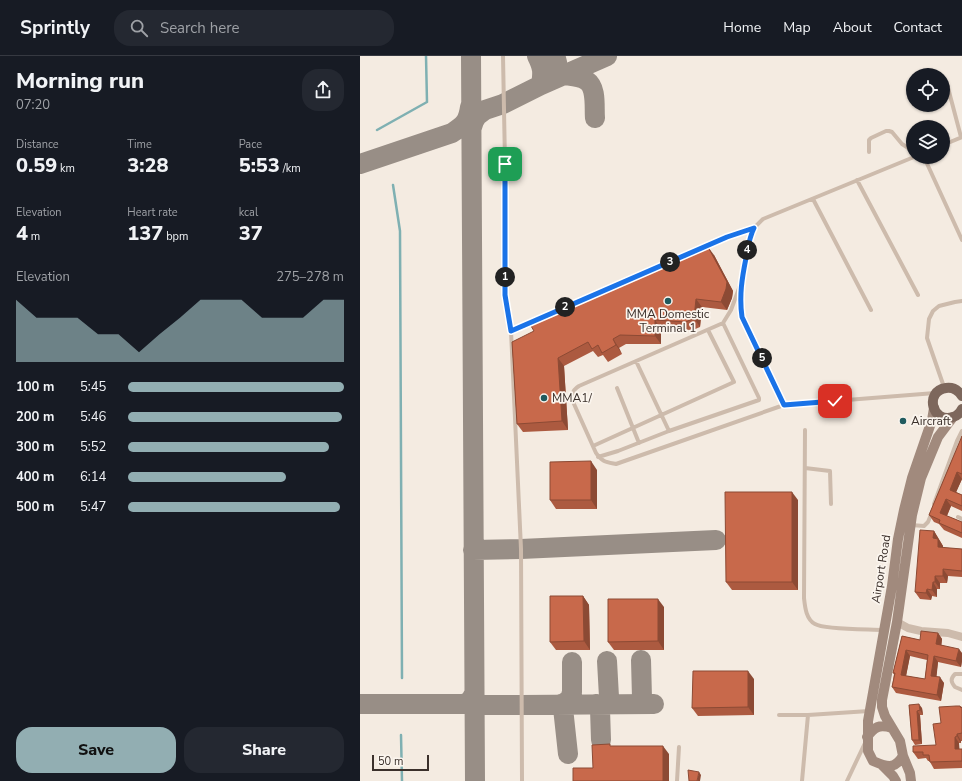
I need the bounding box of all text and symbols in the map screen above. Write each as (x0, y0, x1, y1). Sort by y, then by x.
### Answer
search box (114, 10, 394, 46)
text: Sprintly (20, 15, 90, 41)
icon: search (128, 17, 150, 39)
text: Search here (160, 18, 239, 38)
text: Home (723, 18, 761, 37)
text: Map (783, 18, 811, 37)
text: About (833, 18, 872, 37)
text: Contact (894, 18, 942, 37)
text: Morning run (16, 66, 144, 96)
map controls (906, 68, 950, 164)
button: locate (906, 68, 950, 112)
button: share (302, 69, 344, 111)
text: 07:20 (16, 96, 50, 114)
button: layers (906, 120, 950, 164)
text: Distance (16, 137, 59, 152)
text: Time (127, 137, 152, 152)
text: Pace (239, 137, 262, 152)
pin (488, 147, 522, 181)
text: 0.59 (16, 152, 57, 179)
text: 3:28 (127, 152, 169, 179)
text: 5:53 (239, 152, 280, 179)
icon: arrive (494, 153, 516, 175)
text: km (57, 161, 75, 176)
text: /km (280, 161, 301, 176)
text: Elevation (16, 205, 62, 220)
text: Heart rate (127, 205, 178, 220)
text: kcal (239, 205, 258, 220)
text: 4 (16, 220, 28, 247)
text: 137 (127, 220, 163, 247)
text: 37 (239, 220, 263, 247)
text: m (28, 229, 40, 244)
text: bpm (163, 229, 188, 244)
pin: 4 (737, 240, 757, 260)
text: 4 (744, 242, 750, 257)
pin: 3 (660, 252, 680, 272)
text: 3 (667, 254, 673, 269)
pin: 1 (495, 267, 515, 287)
text: Elevation (16, 268, 70, 286)
text: 275–278 m (276, 268, 344, 286)
text: 1 (502, 269, 508, 284)
marker: MMA Domestic Terminal 1 (663, 296, 673, 306)
pin: 2 (555, 297, 575, 317)
text: 2 (562, 299, 568, 314)
place label: MMA Domestic Terminal 1 (627, 306, 710, 336)
pin: 5 (752, 348, 772, 368)
text: 5 (759, 350, 765, 365)
text: 100 m (16, 378, 54, 396)
text: 5:45 (80, 378, 106, 396)
pin (818, 384, 852, 418)
place label: MMA1/ (552, 390, 592, 406)
icon: check (824, 390, 846, 412)
marker: MMA1/ (539, 393, 549, 403)
text: 200 m (16, 408, 54, 426)
text: 5:46 (80, 408, 106, 426)
place label: Aircraft (911, 413, 952, 429)
marker: Aircraft (898, 416, 908, 426)
text: 300 m (16, 438, 54, 456)
text: 5:52 (80, 438, 106, 456)
text: 400 m (16, 468, 54, 486)
text: 6:14 (80, 468, 106, 486)
text: 500 m (16, 498, 54, 516)
text: 5:47 (80, 498, 106, 516)
street label: Airport Road (868, 534, 894, 604)
button: Save (16, 727, 176, 773)
button: Share (184, 727, 344, 773)
scale bar (372, 753, 429, 772)
text: 50 m (378, 754, 403, 769)

